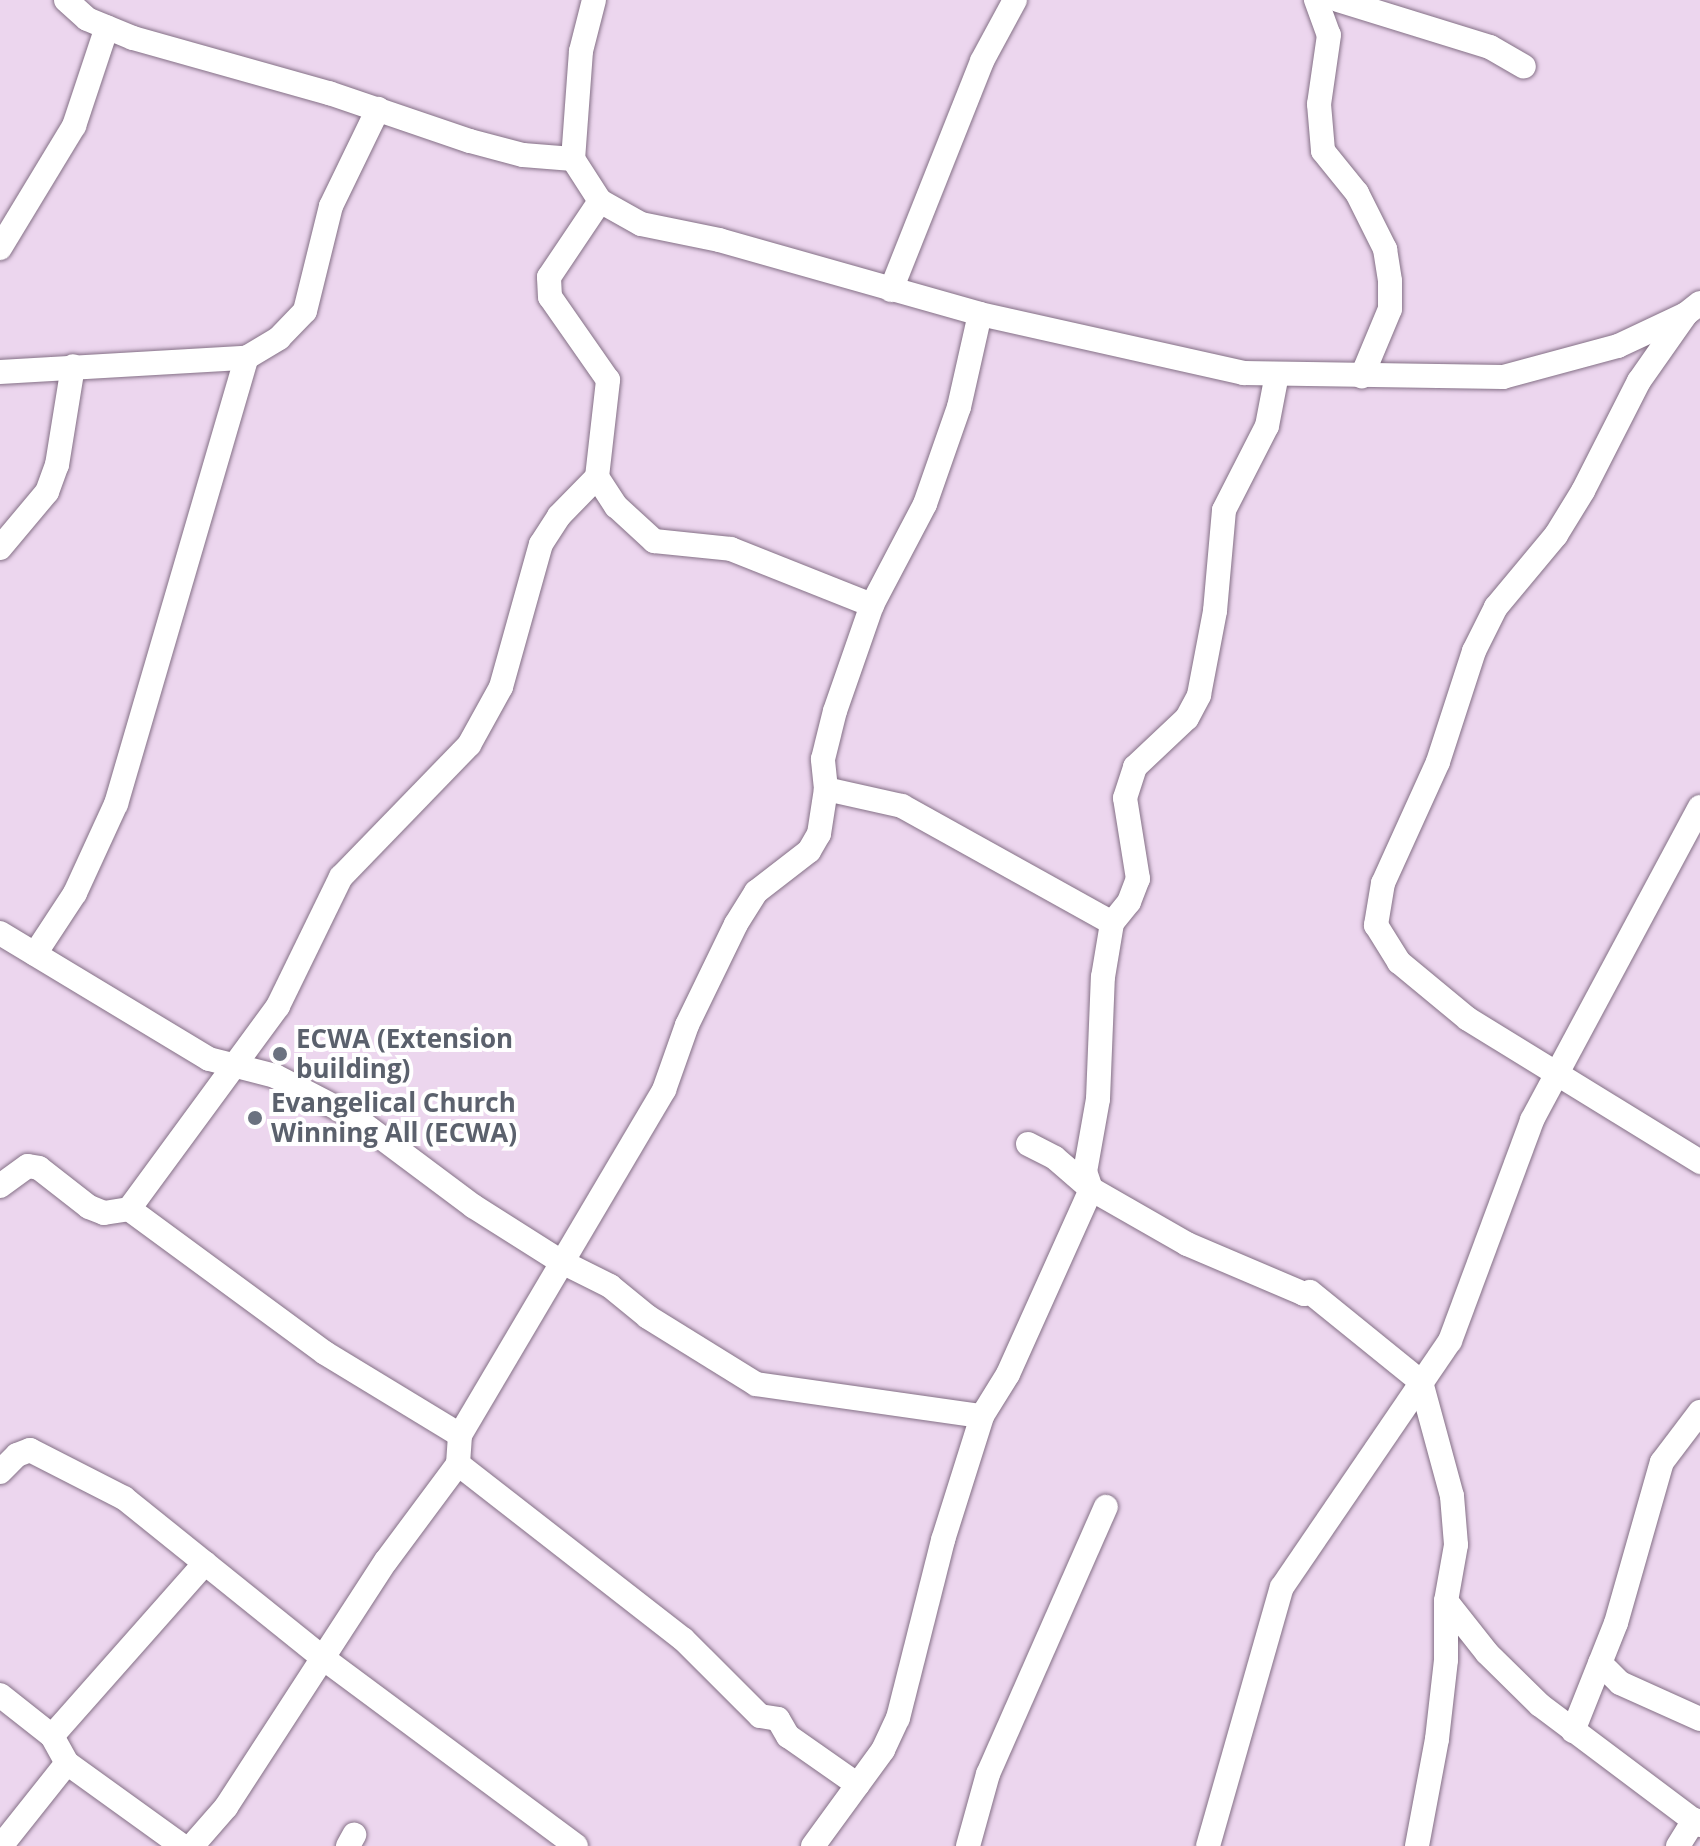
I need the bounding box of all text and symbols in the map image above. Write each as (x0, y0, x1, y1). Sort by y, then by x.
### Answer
place label: ECWA (Extension building) (296, 1023, 513, 1084)
marker: ECWA (Extension building) (271, 1045, 289, 1063)
place label: Evangelical Church Winning All (ECWA) (271, 1087, 517, 1148)
marker: Evangelical Church Winning All (ECWA) (246, 1109, 264, 1127)

